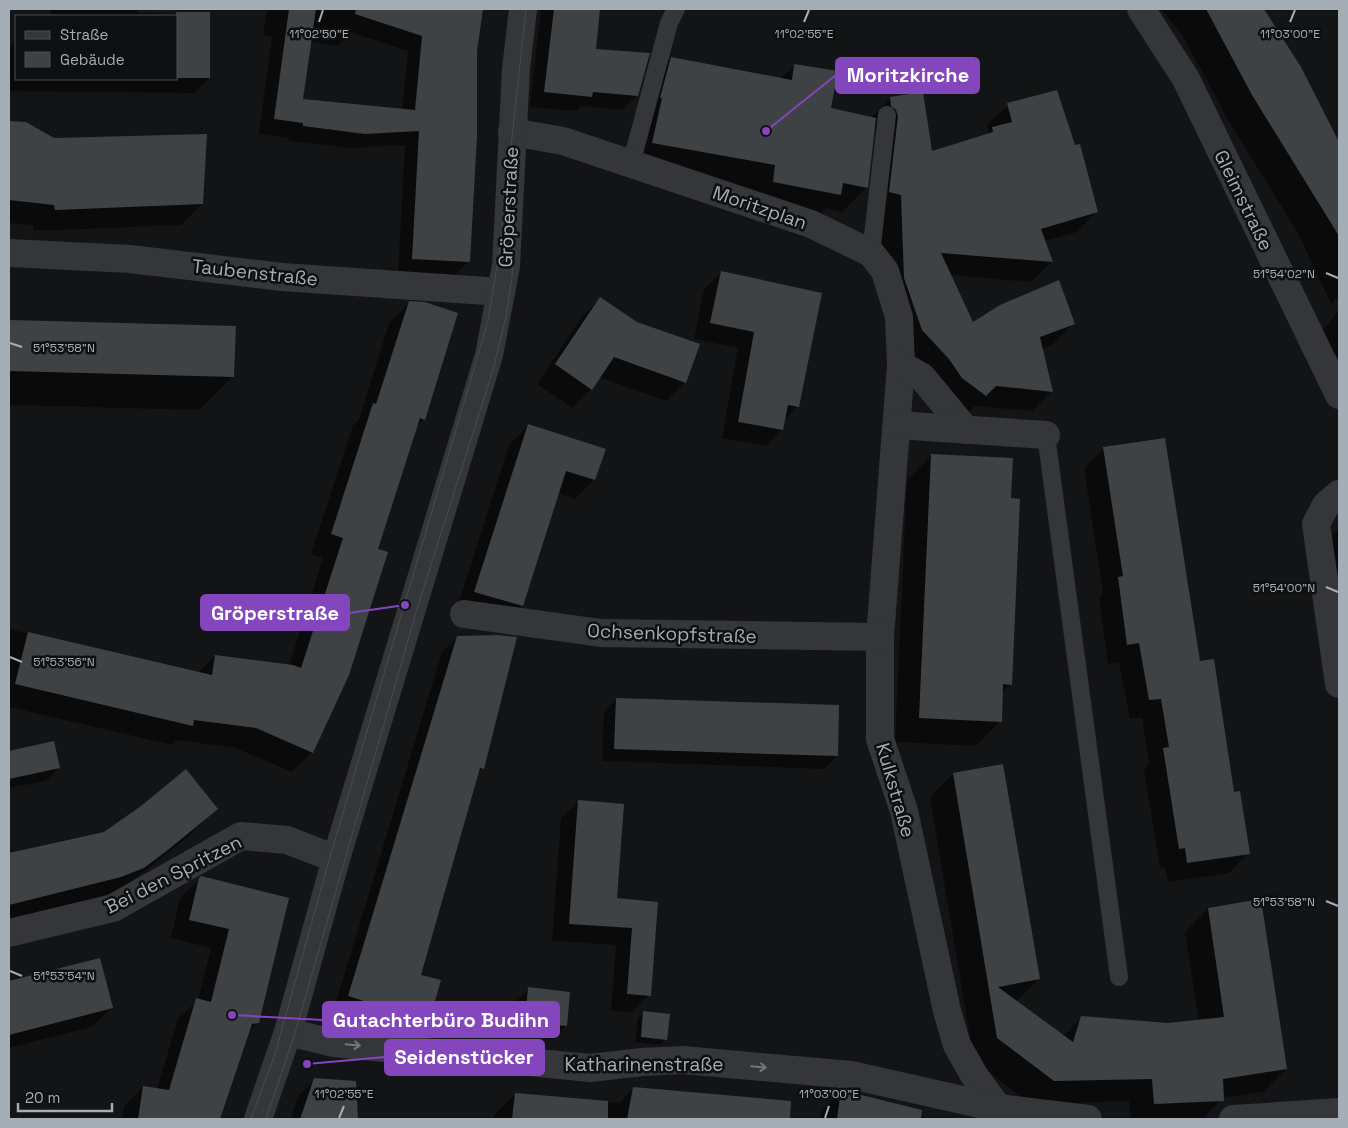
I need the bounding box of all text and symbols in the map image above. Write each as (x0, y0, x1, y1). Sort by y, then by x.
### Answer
legend (15, 15, 178, 80)
text: Straße (60, 25, 109, 44)
text: 11°02'50"E (289, 26, 349, 42)
text: 11°02'55"E (775, 26, 834, 42)
text: 11°03'00"E (1260, 26, 1320, 42)
text: Gebäude (60, 50, 125, 69)
callout: Moritzkirche (836, 58, 979, 93)
text: Moritzkirche (847, 62, 969, 88)
street label: Gröperstraße (493, 146, 524, 268)
street label: Gleimstraße (1208, 146, 1279, 255)
street label: Moritzplan (709, 180, 810, 235)
street label: Taubenstraße (191, 253, 319, 292)
text: 51°54'02"N (1253, 266, 1315, 282)
text: 51°53'58"N (33, 340, 95, 356)
text: 51°54'00"N (1253, 580, 1315, 596)
callout: Gröperstraße (201, 595, 349, 630)
text: Gröperstraße (211, 600, 339, 626)
street label: Ochsenkopfstraße (587, 618, 757, 649)
text: 51°53'56"N (33, 654, 95, 670)
street label: Kulkstraße (870, 740, 921, 840)
street label: Bei den Spritzen (101, 829, 246, 920)
text: 51°53'58"N (1253, 894, 1315, 910)
text: 51°53'54"N (33, 968, 95, 984)
callout: Gutachterbüro Budihn (323, 1002, 559, 1037)
text: Gutachterbüro Budihn (333, 1007, 549, 1033)
one-way arrow (345, 1040, 361, 1049)
callout: Seidenstücker (385, 1040, 544, 1075)
text: Seidenstücker (394, 1044, 534, 1070)
street label: Katharinenstraße (564, 1052, 724, 1077)
one-way arrow (750, 1062, 766, 1072)
scale bar (18, 1080, 111, 1112)
text: 11°02'55"E (315, 1086, 374, 1102)
text: 11°03'00"E (799, 1086, 859, 1102)
text: 20 m (25, 1088, 60, 1107)

